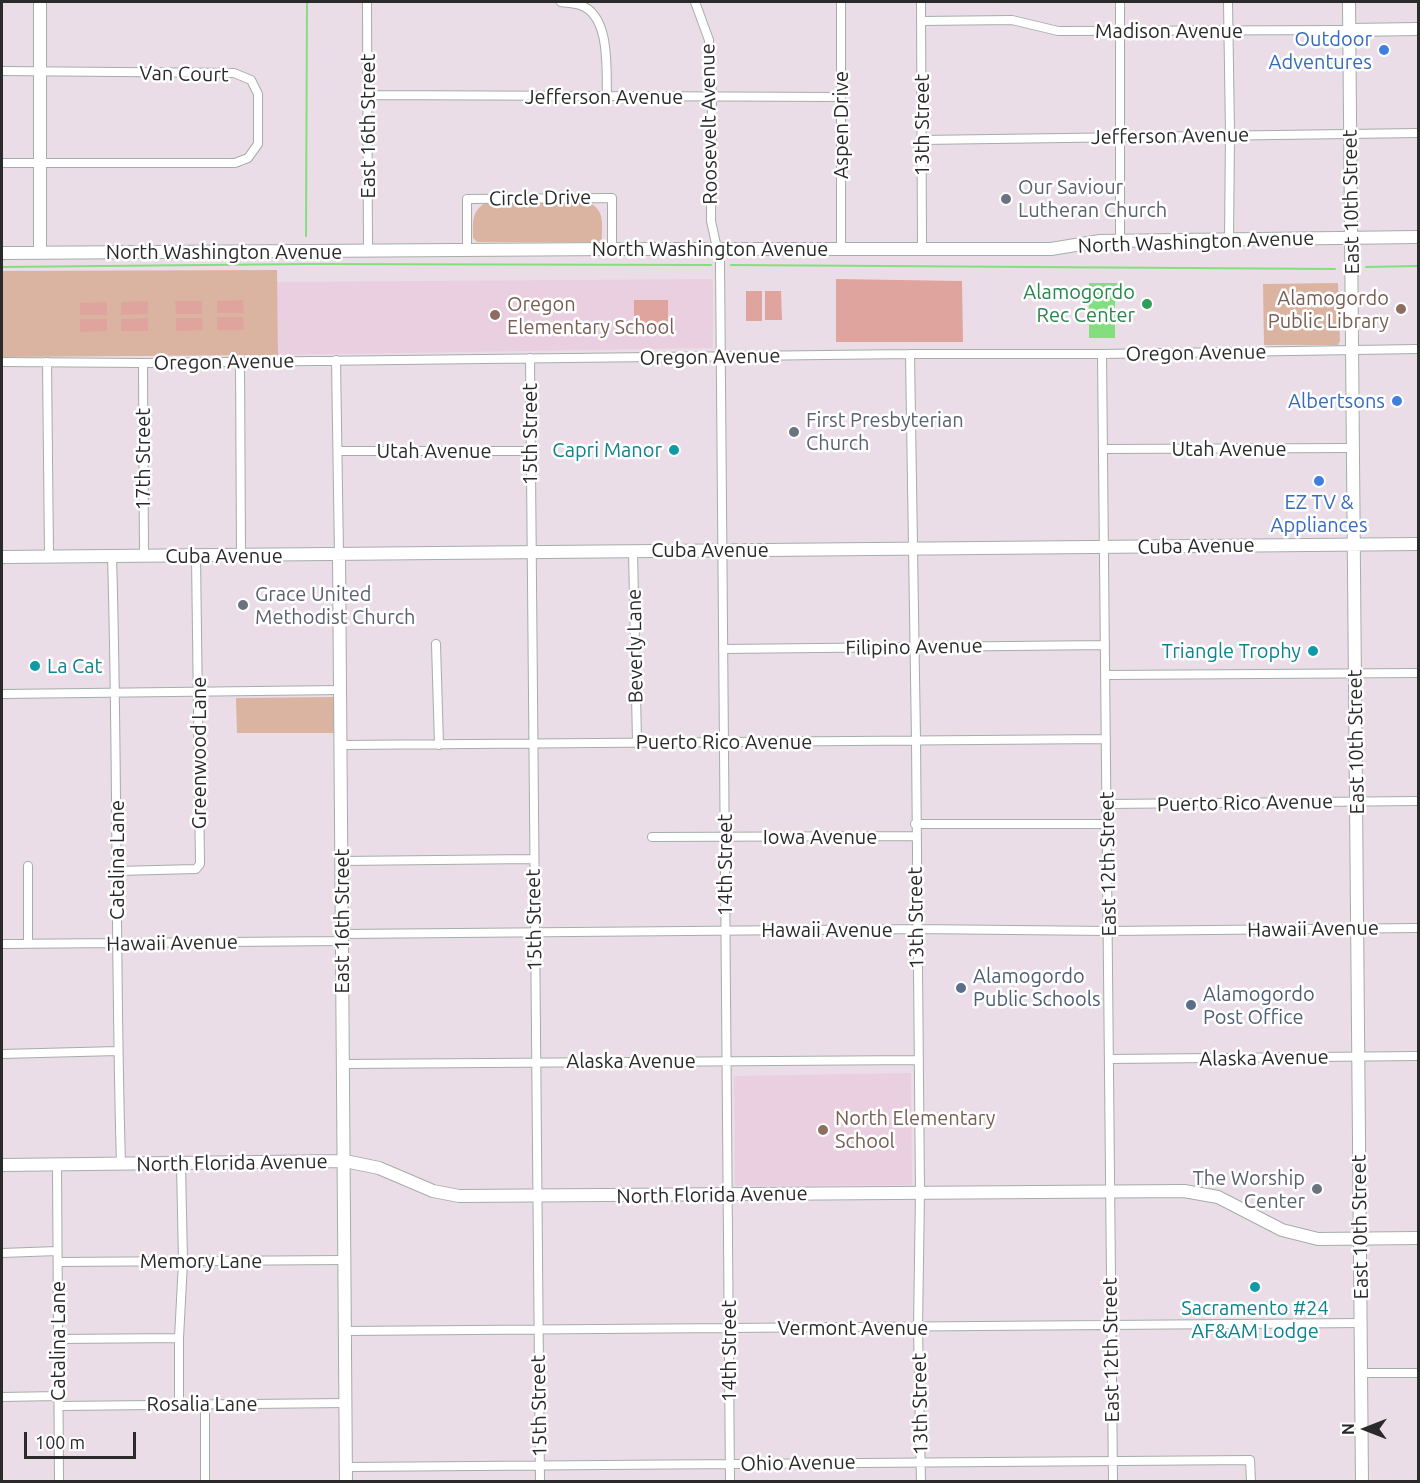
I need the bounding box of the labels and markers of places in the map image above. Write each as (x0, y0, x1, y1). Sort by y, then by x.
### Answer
place label: Outdoor Adventures (1269, 27, 1372, 74)
marker: Outdoor Adventures (1377, 43, 1391, 57)
place label: Our Saviour Lutheran Church (1018, 175, 1167, 222)
marker: Our Saviour Lutheran Church (999, 192, 1013, 206)
place label: Alamogordo Rec Center (1023, 280, 1135, 327)
place label: Alamogordo Public Library (1268, 286, 1389, 333)
place label: Oregon Elementary School (507, 292, 674, 339)
marker: Alamogordo Rec Center (1140, 297, 1154, 311)
marker: Alamogordo Public Library (1394, 302, 1408, 316)
marker: Oregon Elementary School (488, 308, 502, 322)
place label: Albertsons (1288, 389, 1385, 413)
marker: Albertsons (1390, 394, 1404, 408)
place label: First Presbyterian Church (806, 408, 964, 455)
marker: First Presbyterian Church (787, 425, 801, 439)
place label: Capri Manor (552, 438, 662, 462)
marker: Capri Manor (667, 443, 681, 457)
marker: EZ TV & Appliances (1312, 474, 1326, 488)
place label: EZ TV & Appliances (1270, 490, 1368, 537)
place label: Grace United Methodist Church (255, 582, 415, 629)
marker: Grace United Methodist Church (236, 598, 250, 612)
place label: Triangle Trophy (1162, 639, 1301, 663)
marker: Triangle Trophy (1306, 644, 1320, 658)
place label: La Cat (47, 654, 102, 678)
marker: La Cat (28, 659, 42, 673)
place label: Alamogordo Public Schools (973, 964, 1101, 1011)
marker: Alamogordo Public Schools (954, 981, 968, 995)
place label: Alamogordo Post Office (1203, 982, 1315, 1029)
marker: Alamogordo Post Office (1184, 998, 1198, 1012)
place label: North Elementary School (835, 1106, 995, 1153)
marker: North Elementary School (816, 1123, 830, 1137)
place label: The Worship Center (1193, 1166, 1305, 1213)
marker: The Worship Center (1310, 1182, 1324, 1196)
marker: Sacramento #24 AF&AM Lodge (1248, 1280, 1262, 1294)
place label: Sacramento #24 AF&AM Lodge (1181, 1296, 1329, 1343)

